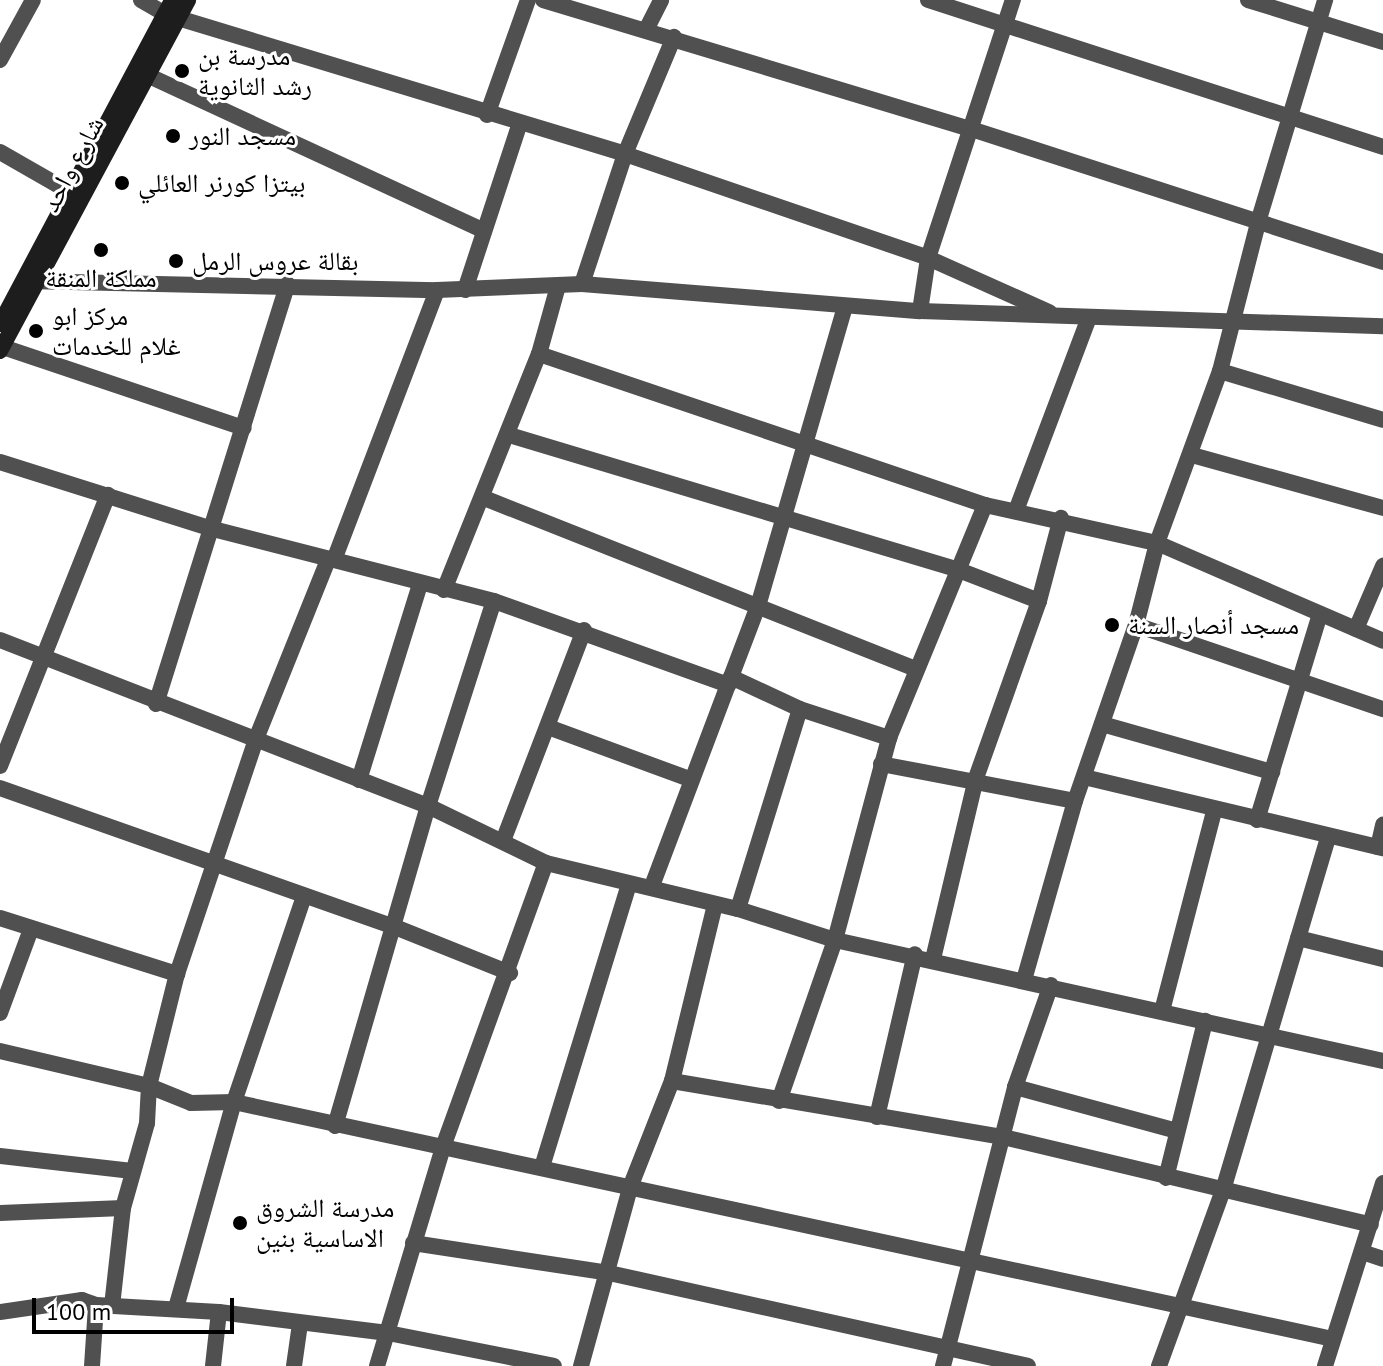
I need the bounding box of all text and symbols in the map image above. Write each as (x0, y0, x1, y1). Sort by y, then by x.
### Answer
place label: مدرسة بن رشد الثانوية (198, 40, 312, 102)
marker: مدرسة بن رشد الثانوية (173, 62, 191, 80)
street label: شارع واحد (34, 111, 110, 217)
place label: مسجد النور (189, 120, 296, 152)
marker: مسجد النور (164, 127, 182, 145)
place label: بيتزا كورنر العائلي (138, 167, 306, 199)
marker: بيتزا كورنر العائلي (113, 174, 131, 192)
marker: مملكة المنقة (92, 241, 110, 259)
place label: بقالة عروس الرمل (192, 245, 359, 277)
marker: بقالة عروس الرمل (167, 252, 185, 270)
place label: مملكة المنقة (45, 262, 157, 294)
place label: مركز ابو غلام للخدمات (52, 300, 181, 362)
marker: مركز ابو غلام للخدمات (27, 322, 45, 340)
place label: مسجد أنصار السنة (1128, 609, 1299, 641)
marker: مسجد أنصار السنة (1103, 616, 1121, 634)
place label: مدرسة الشروق الاساسية بنين (256, 1192, 394, 1254)
marker: مدرسة الشروق الاساسية بنين (231, 1214, 249, 1232)
scale bar (36, 1282, 238, 1332)
text: 100 m (46, 1296, 111, 1327)

